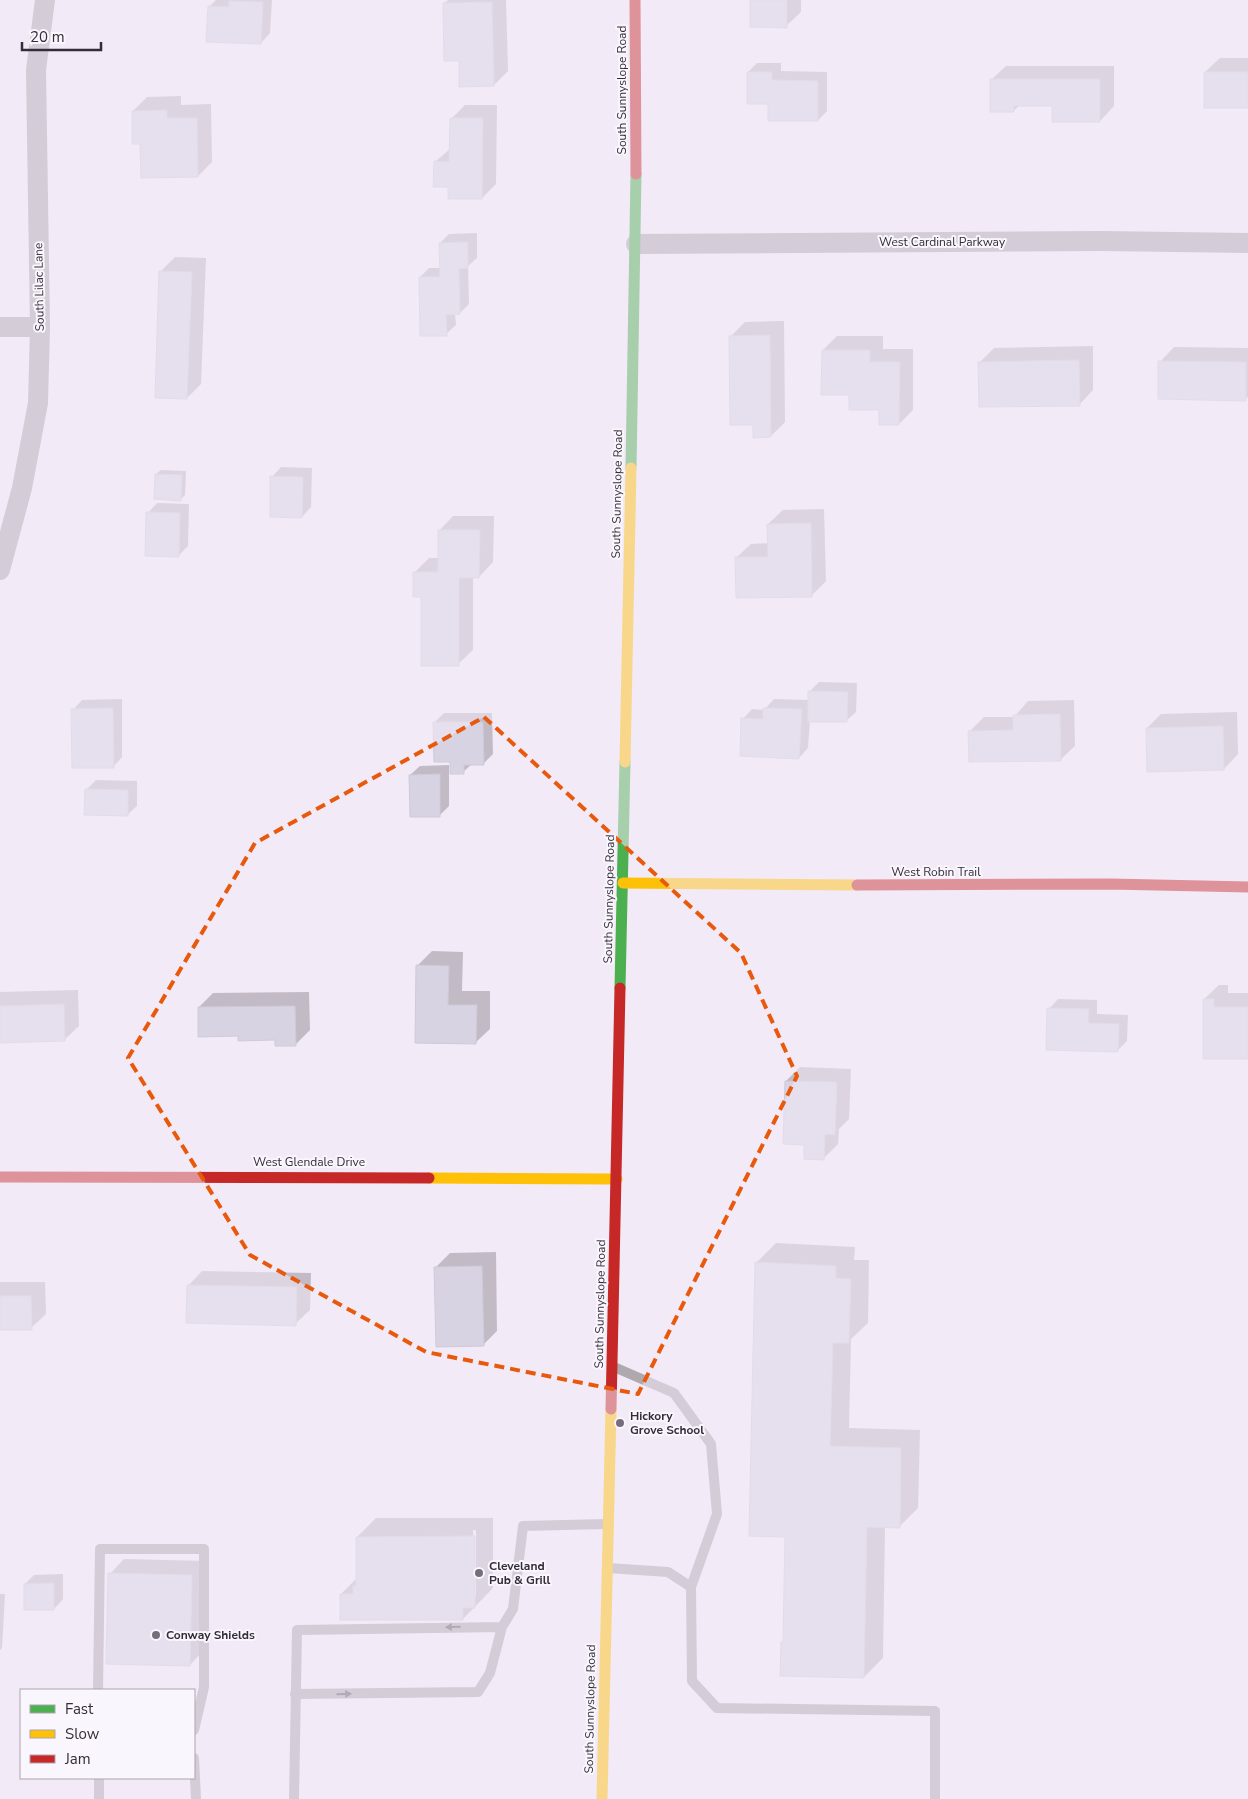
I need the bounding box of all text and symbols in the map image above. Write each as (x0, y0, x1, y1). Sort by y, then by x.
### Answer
scale bar (22, 20, 101, 52)
street label: South Sunnyslope Road (614, 26, 630, 154)
text: 20 m (30, 27, 65, 47)
street label: West Cardinal Parkway (879, 234, 1006, 250)
street label: South Lilac Lane (30, 242, 48, 332)
street label: South Sunnyslope Road (608, 429, 626, 559)
street label: South Sunnyslope Road (600, 834, 618, 964)
street label: West Robin Trail (891, 864, 981, 880)
street label: West Glendale Drive (253, 1154, 365, 1170)
street label: South Sunnyslope Road (591, 1239, 609, 1369)
place label: Hickory Grove School (630, 1408, 704, 1438)
marker: Hickory Grove School (614, 1417, 626, 1429)
place label: Cleveland Pub & Grill (489, 1558, 550, 1588)
marker: Cleveland Pub & Grill (473, 1567, 485, 1579)
one-way arrow (445, 1624, 461, 1632)
place label: Conway Shields (166, 1627, 255, 1643)
marker: Conway Shields (150, 1629, 162, 1641)
street label: South Sunnyslope Road (581, 1644, 599, 1774)
legend (20, 1689, 195, 1779)
one-way arrow (336, 1690, 352, 1698)
text: Fast (65, 1699, 94, 1719)
text: Slow (65, 1724, 100, 1744)
text: Jam (64, 1749, 91, 1769)

